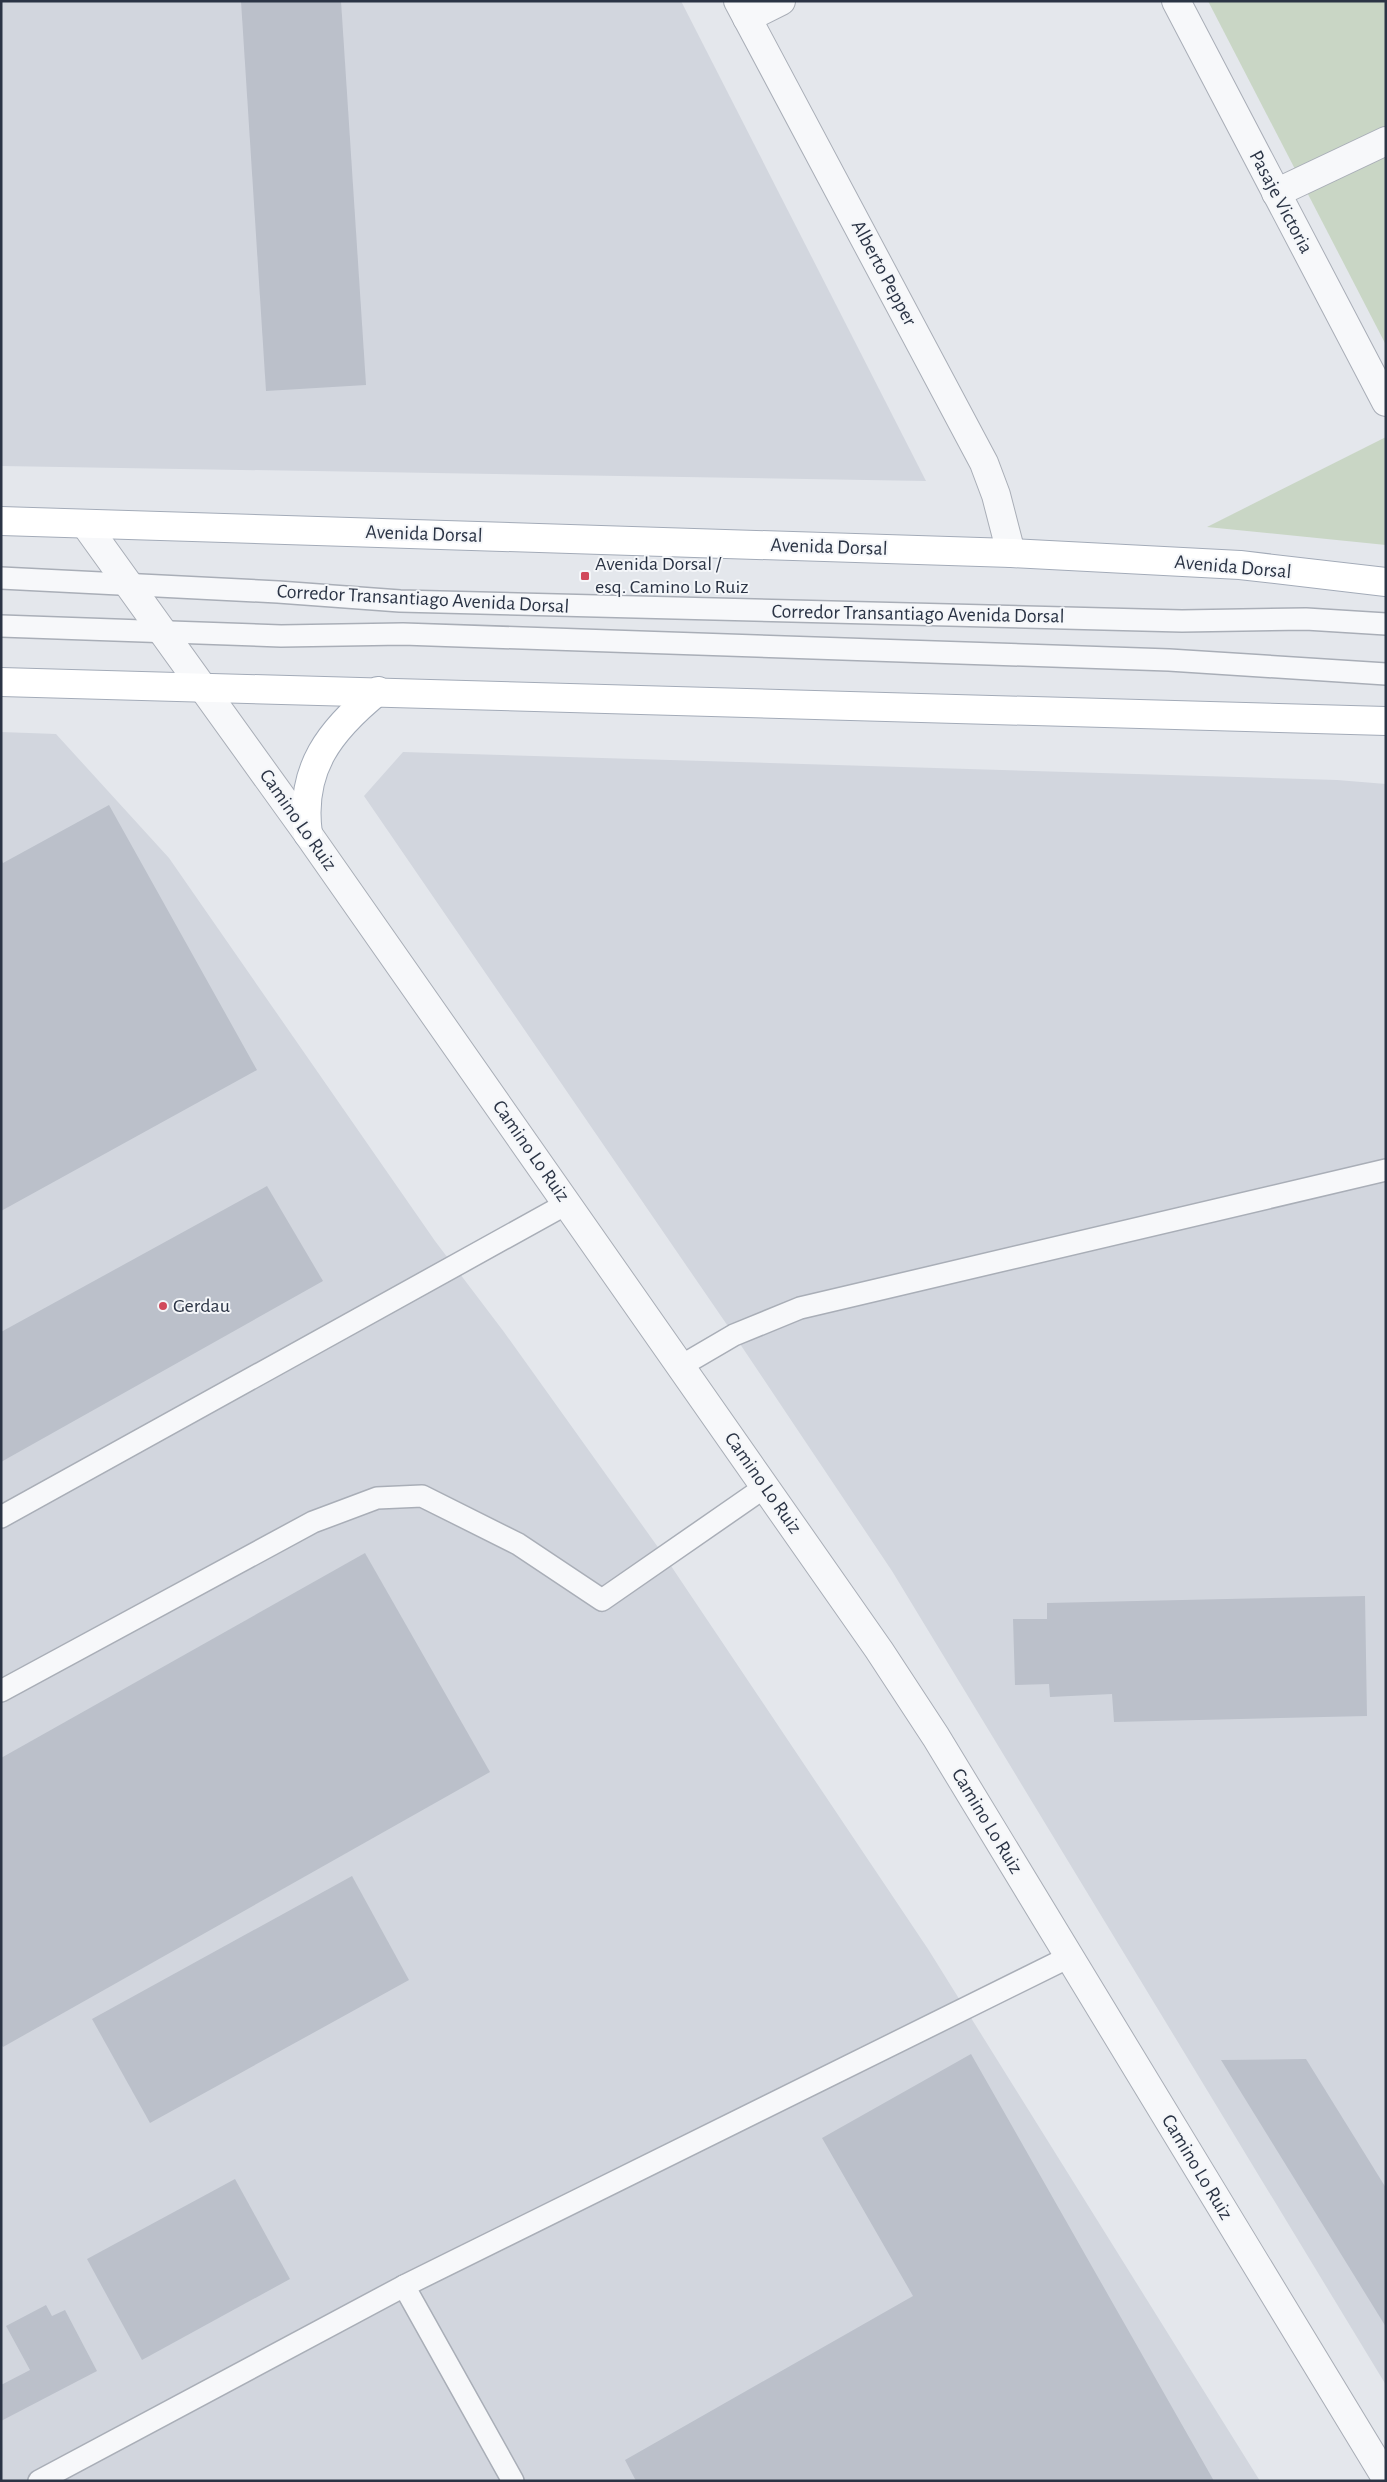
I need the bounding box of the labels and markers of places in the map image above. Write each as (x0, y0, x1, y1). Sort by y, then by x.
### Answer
place label: Avenida Dorsal / esq. Camino Lo Ruiz (595, 554, 749, 597)
marker: Avenida Dorsal / esq. Camino Lo Ruiz (579, 570, 591, 582)
place label: Gerdau (173, 1296, 230, 1316)
marker: Gerdau (157, 1300, 169, 1312)

